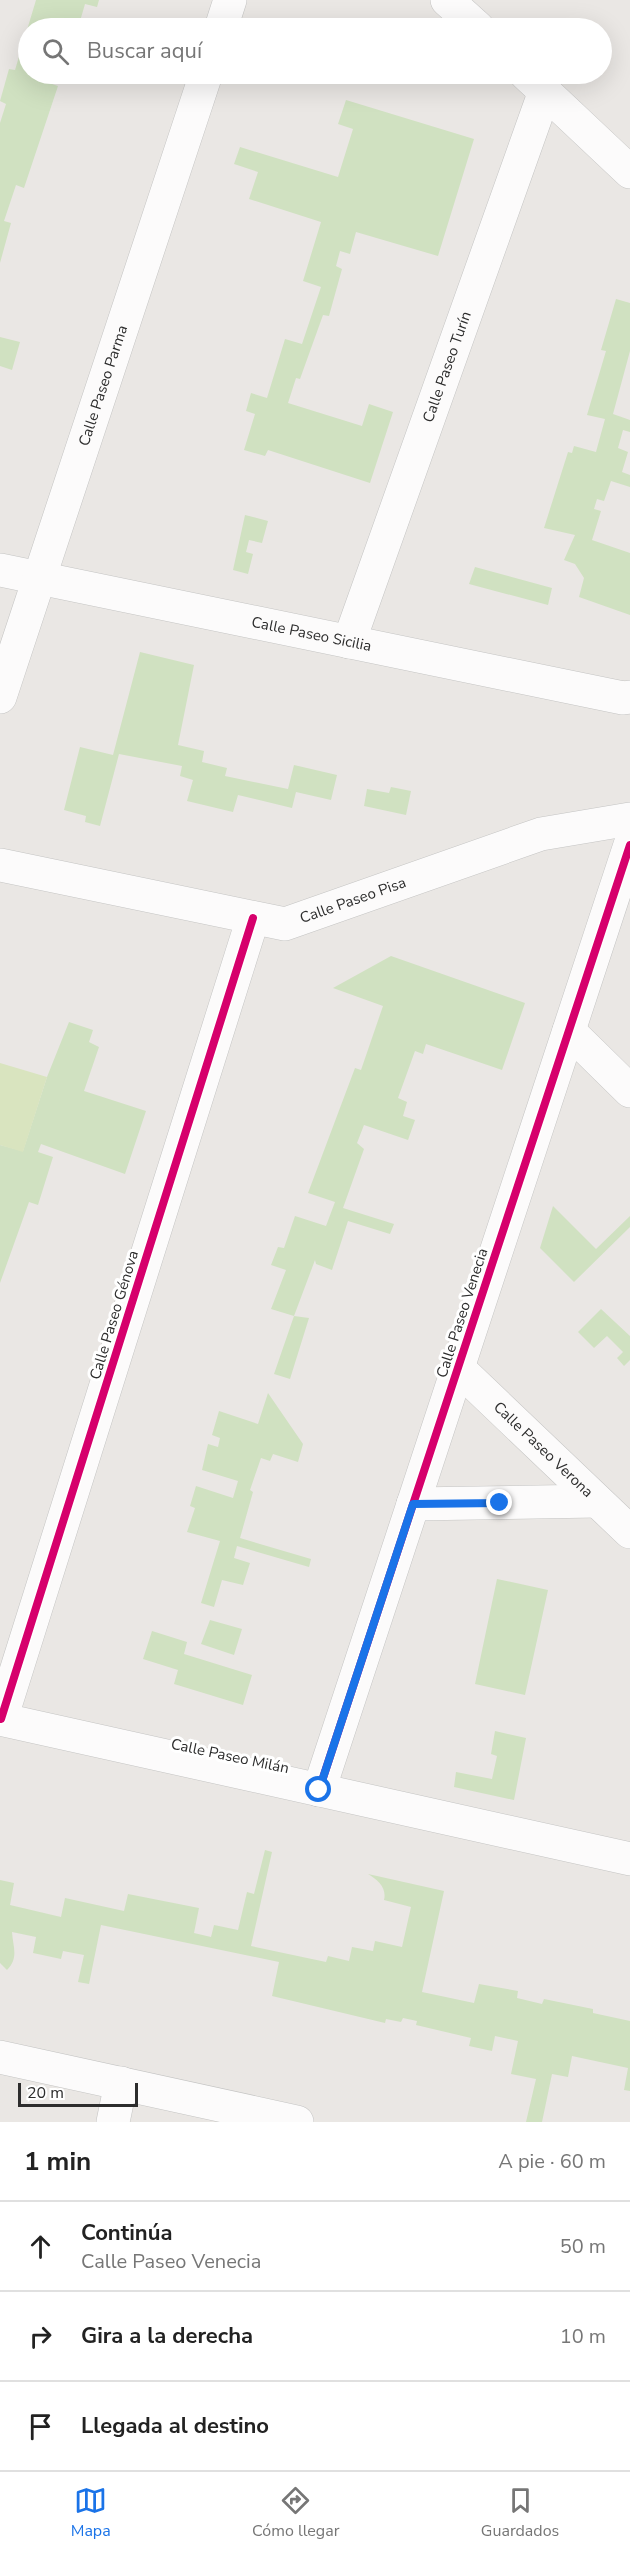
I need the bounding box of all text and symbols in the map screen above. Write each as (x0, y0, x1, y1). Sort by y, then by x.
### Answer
search box (18, 18, 612, 84)
icon: search (39, 35, 72, 68)
text: Buscar aquí (87, 36, 202, 66)
street label: Calle Paseo Turín (418, 309, 476, 425)
street label: Calle Paseo Parma (74, 323, 132, 449)
street label: Calle Paseo Sicilia (250, 612, 373, 656)
street label: Calle Paseo Pisa (297, 872, 409, 928)
street label: Calle Paseo Venecia (432, 1246, 492, 1380)
street label: Calle Paseo Génova (85, 1248, 143, 1382)
street label: Calle Paseo Verona (489, 1397, 598, 1502)
route end (486, 1489, 512, 1515)
street label: Calle Paseo Milán (169, 1734, 291, 1778)
route start (305, 1776, 331, 1802)
scale bar (18, 2080, 138, 2108)
text: 20 m (27, 2082, 64, 2104)
text: 1 min (24, 2144, 91, 2179)
text: A pie · 60 m (498, 2148, 606, 2175)
text: Continúa (81, 2218, 172, 2248)
icon: ahead (24, 2230, 57, 2263)
text: 50 m (560, 2233, 606, 2260)
text: Calle Paseo Venecia (81, 2248, 261, 2275)
icon: right (24, 2320, 57, 2353)
text: Gira a la derecha (81, 2321, 253, 2351)
text: 10 m (560, 2323, 606, 2350)
icon: arrive (24, 2410, 57, 2443)
text: Llegada al destino (81, 2411, 269, 2441)
tab: Mapa (71, 2484, 111, 2542)
tab: Cómo llegar (252, 2484, 339, 2542)
tab: Guardados (481, 2484, 559, 2542)

